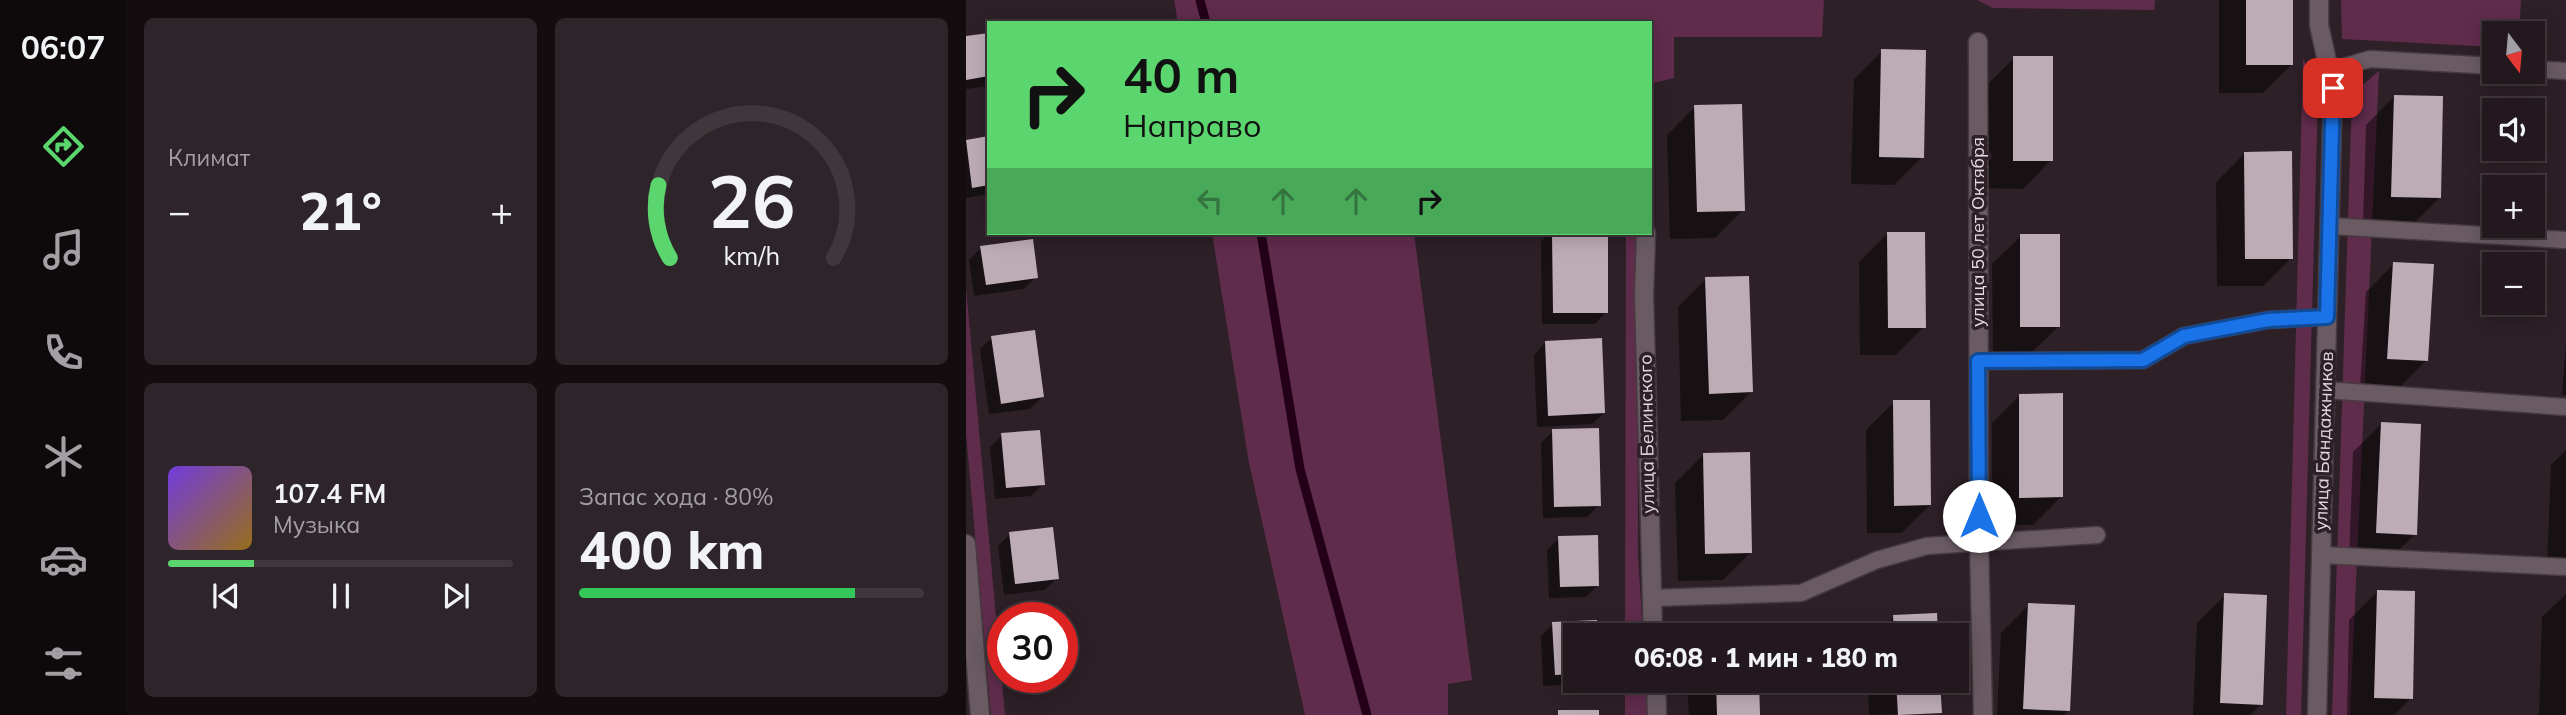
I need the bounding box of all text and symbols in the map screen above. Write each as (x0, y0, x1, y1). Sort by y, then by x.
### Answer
north arrow (2482, 21, 2544, 84)
map controls (2482, 21, 2545, 315)
text: 06:07 (21, 27, 105, 67)
text: 40 m (1123, 44, 1239, 105)
icon: right (1008, 49, 1099, 140)
pin (2303, 58, 2363, 118)
icon: arrive (2314, 69, 2352, 107)
button: sound (2482, 98, 2545, 161)
text: Направо (1123, 105, 1262, 145)
icon: directions (39, 122, 88, 171)
street label: улица 50 лет Октября (1966, 137, 1989, 327)
text: Климат (168, 143, 250, 172)
text: 26 (708, 155, 795, 246)
button: + (2482, 175, 2545, 238)
text: 21° (299, 178, 382, 243)
icon: left (1191, 182, 1229, 220)
icon: ahead (1264, 182, 1302, 220)
icon: ahead (1337, 182, 1375, 220)
icon: right (1410, 182, 1448, 220)
text: − (168, 187, 191, 235)
text: + (490, 187, 513, 235)
icon: music (39, 225, 88, 274)
text: km/h (723, 239, 780, 270)
button: − (2482, 252, 2545, 315)
icon: phone (39, 328, 88, 377)
street label: улица Бандажников (2309, 351, 2338, 531)
street label: улица Белинского (1634, 354, 1659, 514)
icon: climate (39, 432, 88, 481)
text: 107.4 FM (273, 477, 386, 510)
position arrow (1942, 479, 2016, 553)
text: Запас хода · 80% (579, 482, 774, 511)
text: Музыка (273, 510, 360, 539)
text: 400 km (579, 517, 764, 582)
icon: car (39, 535, 88, 584)
icon: previous (207, 577, 245, 615)
icon: pause (322, 577, 360, 615)
icon: next (437, 577, 475, 615)
speed limit sign: 30 (987, 602, 1078, 693)
icon: filters (39, 639, 88, 688)
text: 06:08 · 1 мин · 180 m (1634, 641, 1898, 674)

